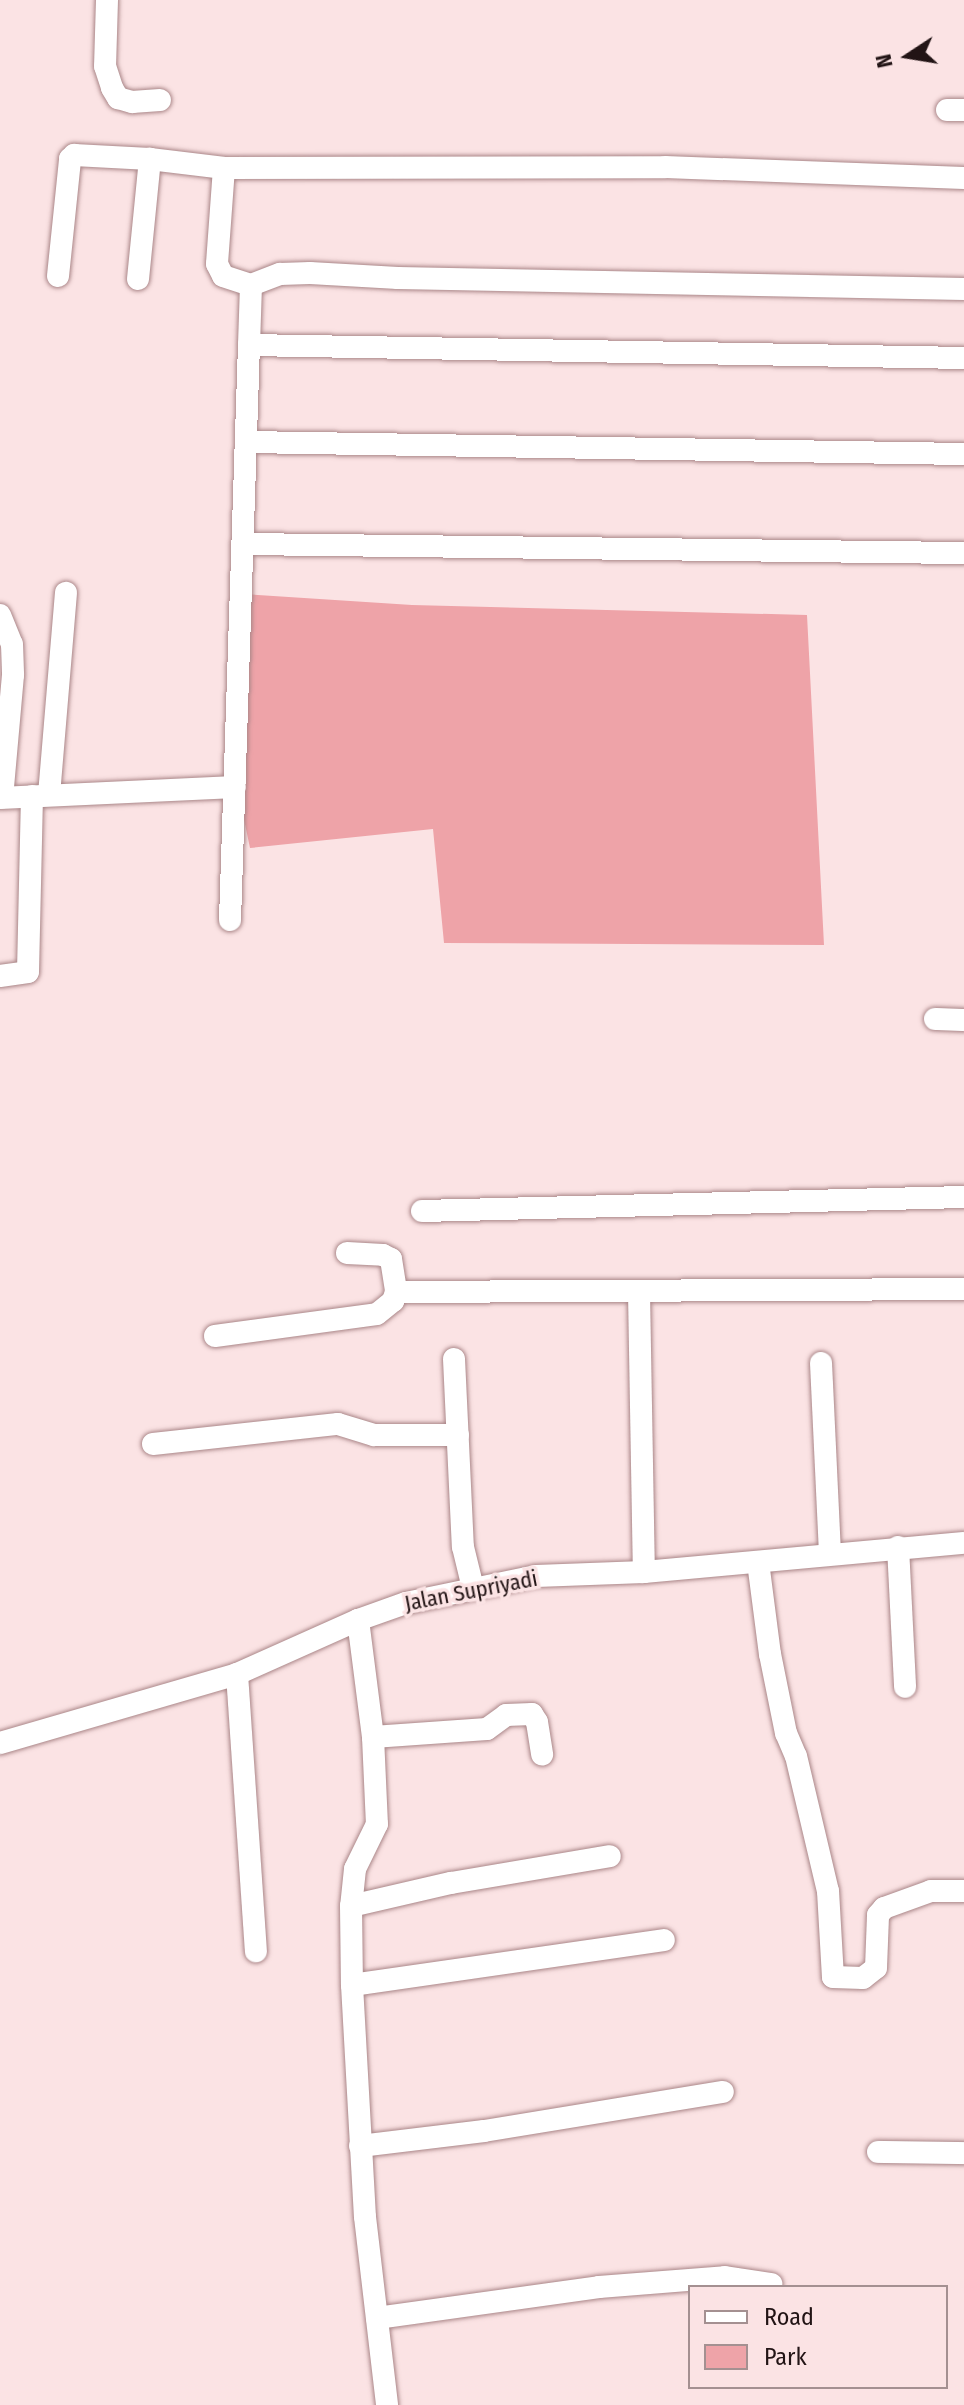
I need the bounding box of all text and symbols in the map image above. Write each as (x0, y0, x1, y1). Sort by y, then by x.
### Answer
north arrow (868, 16, 948, 96)
text: N (869, 52, 899, 70)
street label: Jalan Supriyadi (402, 1565, 540, 1617)
legend (688, 2285, 948, 2389)
text: Road (764, 2303, 814, 2331)
text: Park (764, 2343, 807, 2371)

